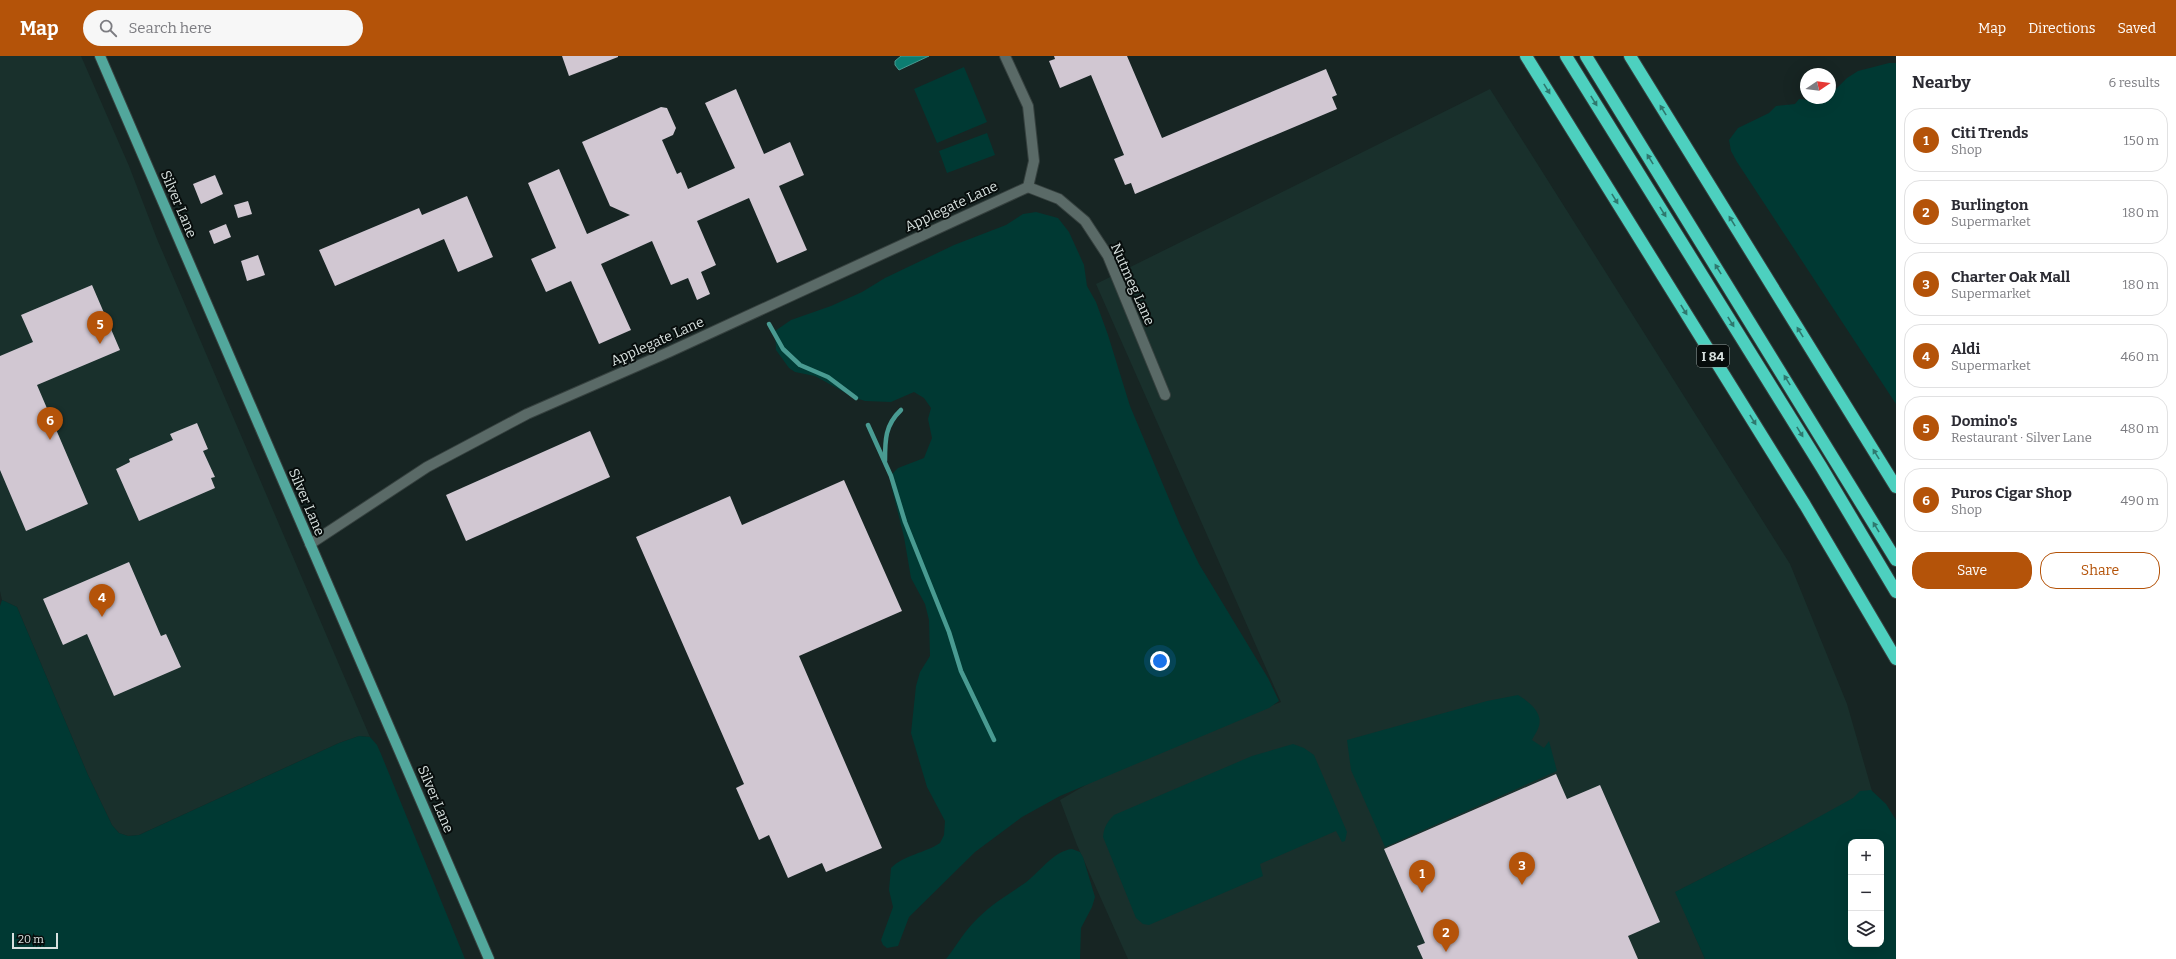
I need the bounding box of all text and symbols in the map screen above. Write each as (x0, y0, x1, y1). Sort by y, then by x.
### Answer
search box (83, 10, 363, 46)
text: Map (20, 17, 59, 40)
icon: search (97, 17, 119, 39)
text: Search here (129, 19, 212, 37)
text: Map (1978, 20, 2006, 37)
text: Directions (2028, 20, 2096, 37)
text: Saved (2118, 20, 2156, 37)
north arrow (1800, 68, 1836, 104)
text: Nearby (1912, 72, 1971, 93)
text: 6 results (2108, 75, 2160, 90)
one-way arrow (1543, 83, 1550, 95)
one-way arrow (1591, 95, 1598, 107)
one-way arrow (1660, 104, 1667, 116)
text: Citi Trends (1951, 124, 2029, 142)
text: 1 (1923, 133, 1929, 148)
text: 150 m (2123, 133, 2159, 148)
text: Shop (1951, 142, 1982, 157)
one-way arrow (1646, 153, 1653, 165)
street label: Silver Lane (157, 168, 200, 240)
street label: Applegate Lane (902, 178, 1000, 235)
one-way arrow (1612, 193, 1619, 205)
text: Burlington (1951, 196, 2029, 214)
text: 2 (1922, 205, 1930, 220)
text: 180 m (2123, 205, 2159, 220)
one-way arrow (1659, 206, 1666, 217)
text: Supermarket (1951, 214, 2031, 229)
one-way arrow (1728, 216, 1736, 226)
street label: Nutmeg Lane (1107, 240, 1158, 328)
one-way arrow (1715, 263, 1722, 275)
text: Charter Oak Mall (1951, 268, 2070, 286)
text: 3 (1922, 277, 1930, 292)
text: 180 m (2123, 277, 2159, 292)
text: Supermarket (1951, 286, 2031, 301)
one-way arrow (1680, 305, 1688, 315)
pin: 5 (87, 311, 113, 344)
street label: Applegate Lane (608, 313, 707, 370)
one-way arrow (1728, 316, 1735, 328)
one-way arrow (1796, 327, 1804, 337)
text: Aldi (1951, 340, 1980, 358)
road number: I 84 (1697, 345, 1729, 367)
text: 4 (1922, 349, 1930, 364)
text: 460 m (2120, 349, 2159, 364)
text: Supermarket (1951, 358, 2031, 373)
one-way arrow (1783, 374, 1790, 386)
pin: 6 (37, 407, 63, 440)
text: Domino's (1951, 412, 2017, 430)
one-way arrow (1749, 414, 1756, 426)
text: 5 (1922, 421, 1930, 436)
text: 480 m (2120, 421, 2159, 436)
one-way arrow (1796, 427, 1804, 437)
text: Restaurant · Silver Lane (1951, 430, 2092, 445)
one-way arrow (1872, 448, 1879, 460)
street label: Silver Lane (285, 466, 328, 538)
text: Puros Cigar Shop (1951, 484, 2072, 502)
text: 6 (1922, 493, 1930, 508)
text: 490 m (2120, 493, 2159, 508)
text: Shop (1951, 502, 1982, 517)
one-way arrow (1872, 522, 1880, 532)
button: Save (1912, 552, 2032, 589)
button: Share (2040, 552, 2160, 589)
pin: 4 (89, 584, 115, 617)
your location (1150, 651, 1170, 671)
street label: Silver Lane (414, 763, 457, 835)
map controls (1848, 839, 1884, 947)
button: + (1848, 839, 1884, 875)
pin: 3 (1509, 852, 1535, 885)
pin: 1 (1409, 860, 1435, 893)
button: − (1848, 875, 1884, 911)
button: layers (1848, 911, 1884, 947)
pin: 2 (1433, 919, 1459, 952)
scale bar (12, 931, 58, 950)
text: 20 m (18, 933, 44, 946)

